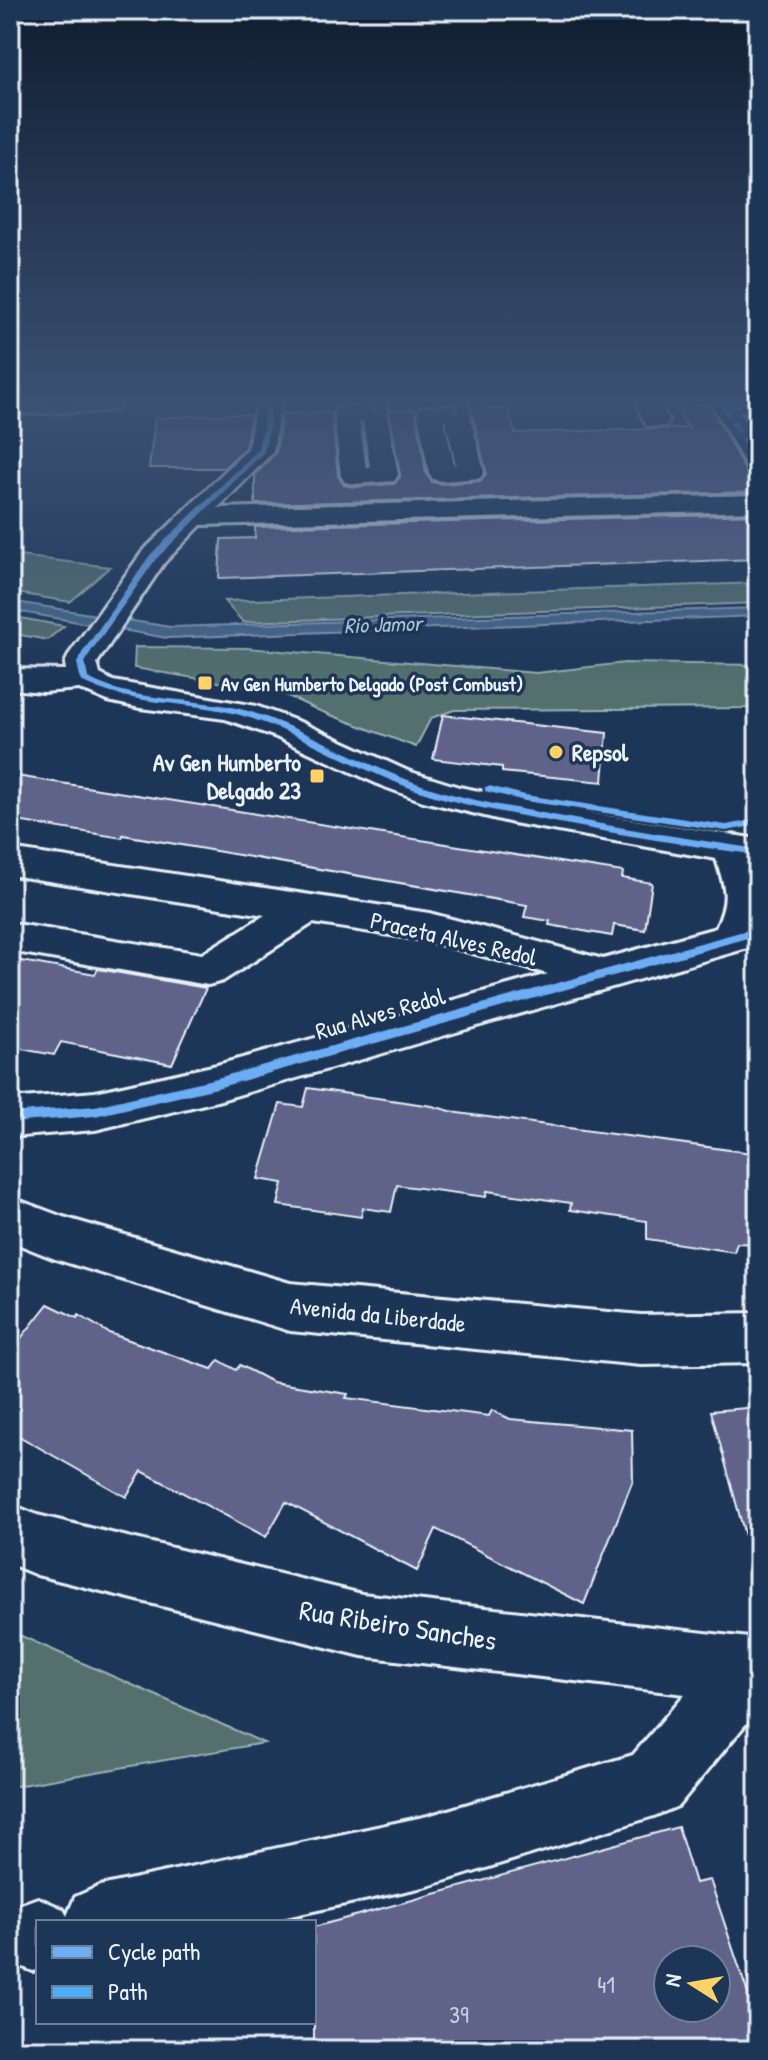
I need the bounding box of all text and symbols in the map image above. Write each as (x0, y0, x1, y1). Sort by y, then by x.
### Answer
water label: Rio Jamor (344, 608, 425, 640)
place label: Av Gen Humberto Delgado (Post Combust) (221, 670, 523, 698)
marker: Av Gen Humberto Delgado (Post Combust) (196, 674, 214, 692)
place label: Repsol (572, 736, 629, 769)
marker: Repsol (547, 743, 565, 761)
place label: Av Gen Humberto Delgado 23 (153, 746, 301, 807)
marker: Av Gen Humberto Delgado 23 (308, 767, 326, 785)
street label: Praceta Alves Redol (368, 903, 541, 973)
street label: Rua Alves Redol (312, 979, 449, 1047)
street label: Avenida da Liberdade (289, 1289, 468, 1339)
street label: Rua Ribeiro Sanches (297, 1591, 499, 1659)
legend (36, 1920, 316, 2024)
text: Cycle path (108, 1935, 200, 1967)
north arrow (652, 1944, 732, 2024)
house number: 41 (597, 1968, 615, 2000)
text: N (657, 1971, 688, 1989)
text: Path (108, 1975, 147, 2007)
house number: 39 (449, 1998, 469, 2030)

